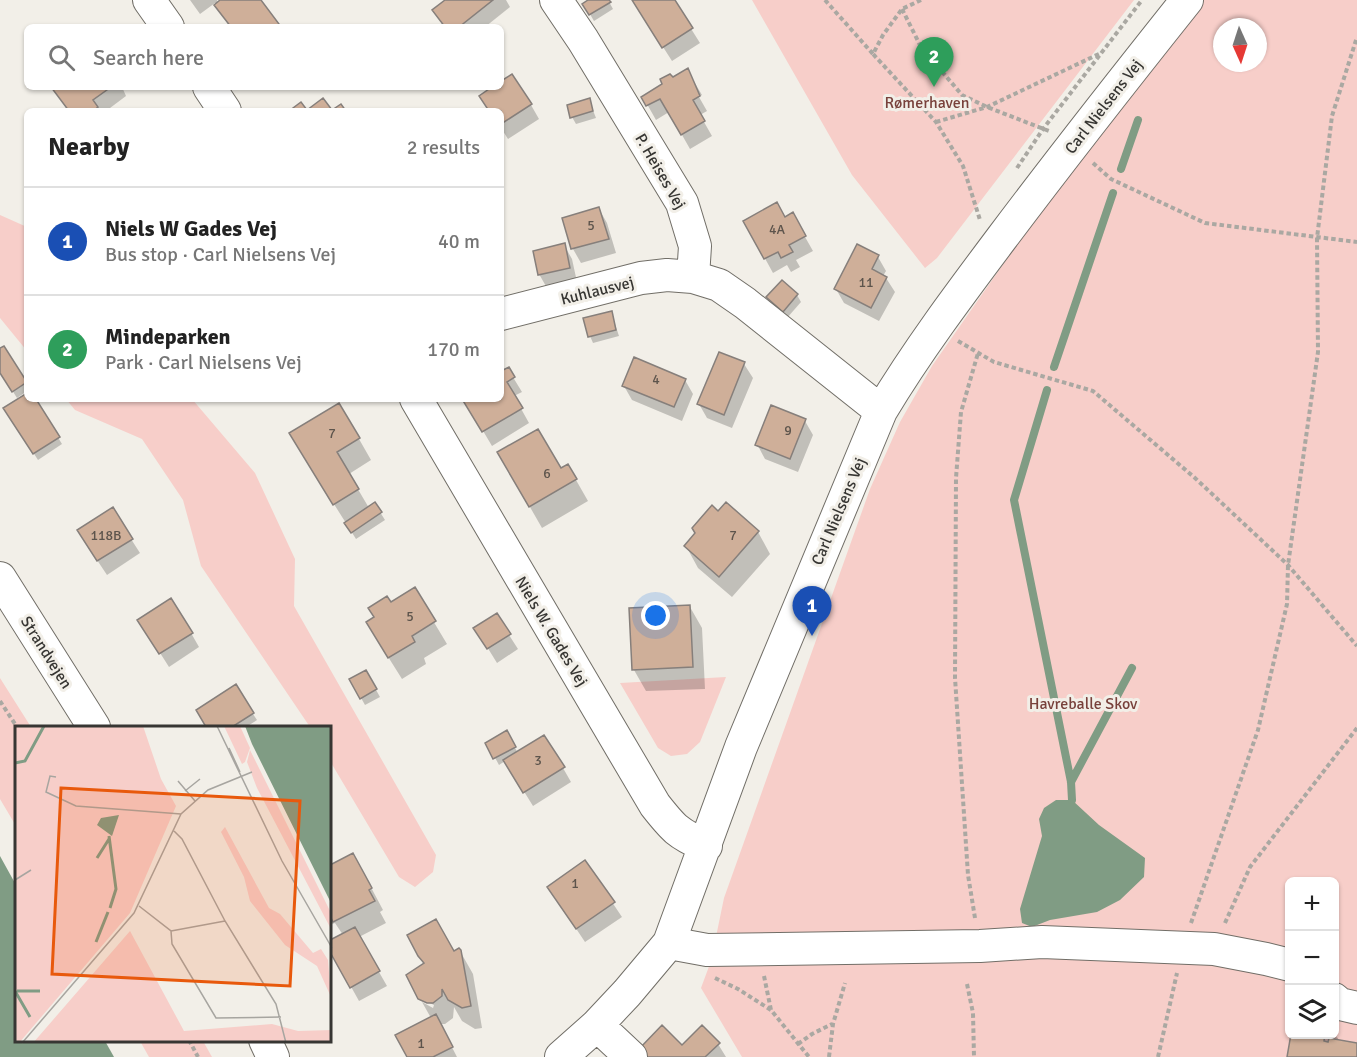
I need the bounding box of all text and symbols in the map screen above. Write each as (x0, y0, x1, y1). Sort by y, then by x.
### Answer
north arrow (1213, 18, 1267, 72)
search box (24, 24, 504, 90)
pin: 2 (914, 38, 954, 87)
icon: search (45, 41, 78, 74)
text: Search here (93, 44, 204, 71)
street label: Carl Nielsens Vej (1061, 55, 1147, 158)
park label: Rømerhaven (885, 93, 969, 113)
street label: P. Heises Vej (630, 130, 690, 213)
text: Nearby (48, 131, 129, 163)
text: 2 results (407, 135, 480, 160)
text: Niels W Gades Vej (105, 215, 277, 242)
house number: 5 (587, 217, 595, 234)
house number: 4A (769, 221, 785, 238)
text: 1 (62, 229, 73, 254)
text: 40 m (438, 229, 480, 254)
text: Bus stop · Carl Nielsens Vej (105, 242, 336, 267)
street label: Kuhlausvej (559, 272, 636, 310)
house number: 11 (858, 274, 874, 291)
text: Mindeparken (105, 323, 231, 350)
text: 2 (62, 337, 73, 362)
text: 170 m (427, 337, 480, 362)
text: Park · Carl Nielsens Vej (105, 350, 302, 375)
house number: 4 (652, 371, 660, 388)
house number: 9 (784, 422, 792, 439)
house number: 7 (328, 425, 336, 442)
street label: Carl Nielsens Vej (807, 455, 871, 568)
house number: 6 (543, 465, 551, 482)
house number: 118B (90, 527, 122, 544)
house number: 7 (729, 527, 737, 544)
street label: Niels W. Gades Vej (510, 573, 592, 690)
pin: 1 (792, 586, 832, 636)
your location (641, 601, 670, 630)
house number: 5 (406, 608, 414, 625)
street label: Strandvejen (16, 613, 76, 693)
park label: Havreballe Skov (1029, 694, 1138, 714)
inset map (15, 726, 332, 1042)
house number: 3 (534, 752, 542, 769)
house number: 1 (571, 875, 579, 892)
map controls (1285, 877, 1339, 1039)
button: + (1285, 877, 1339, 931)
button: − (1285, 931, 1339, 985)
button: layers (1285, 985, 1339, 1039)
house number: 1 (417, 1035, 425, 1052)

